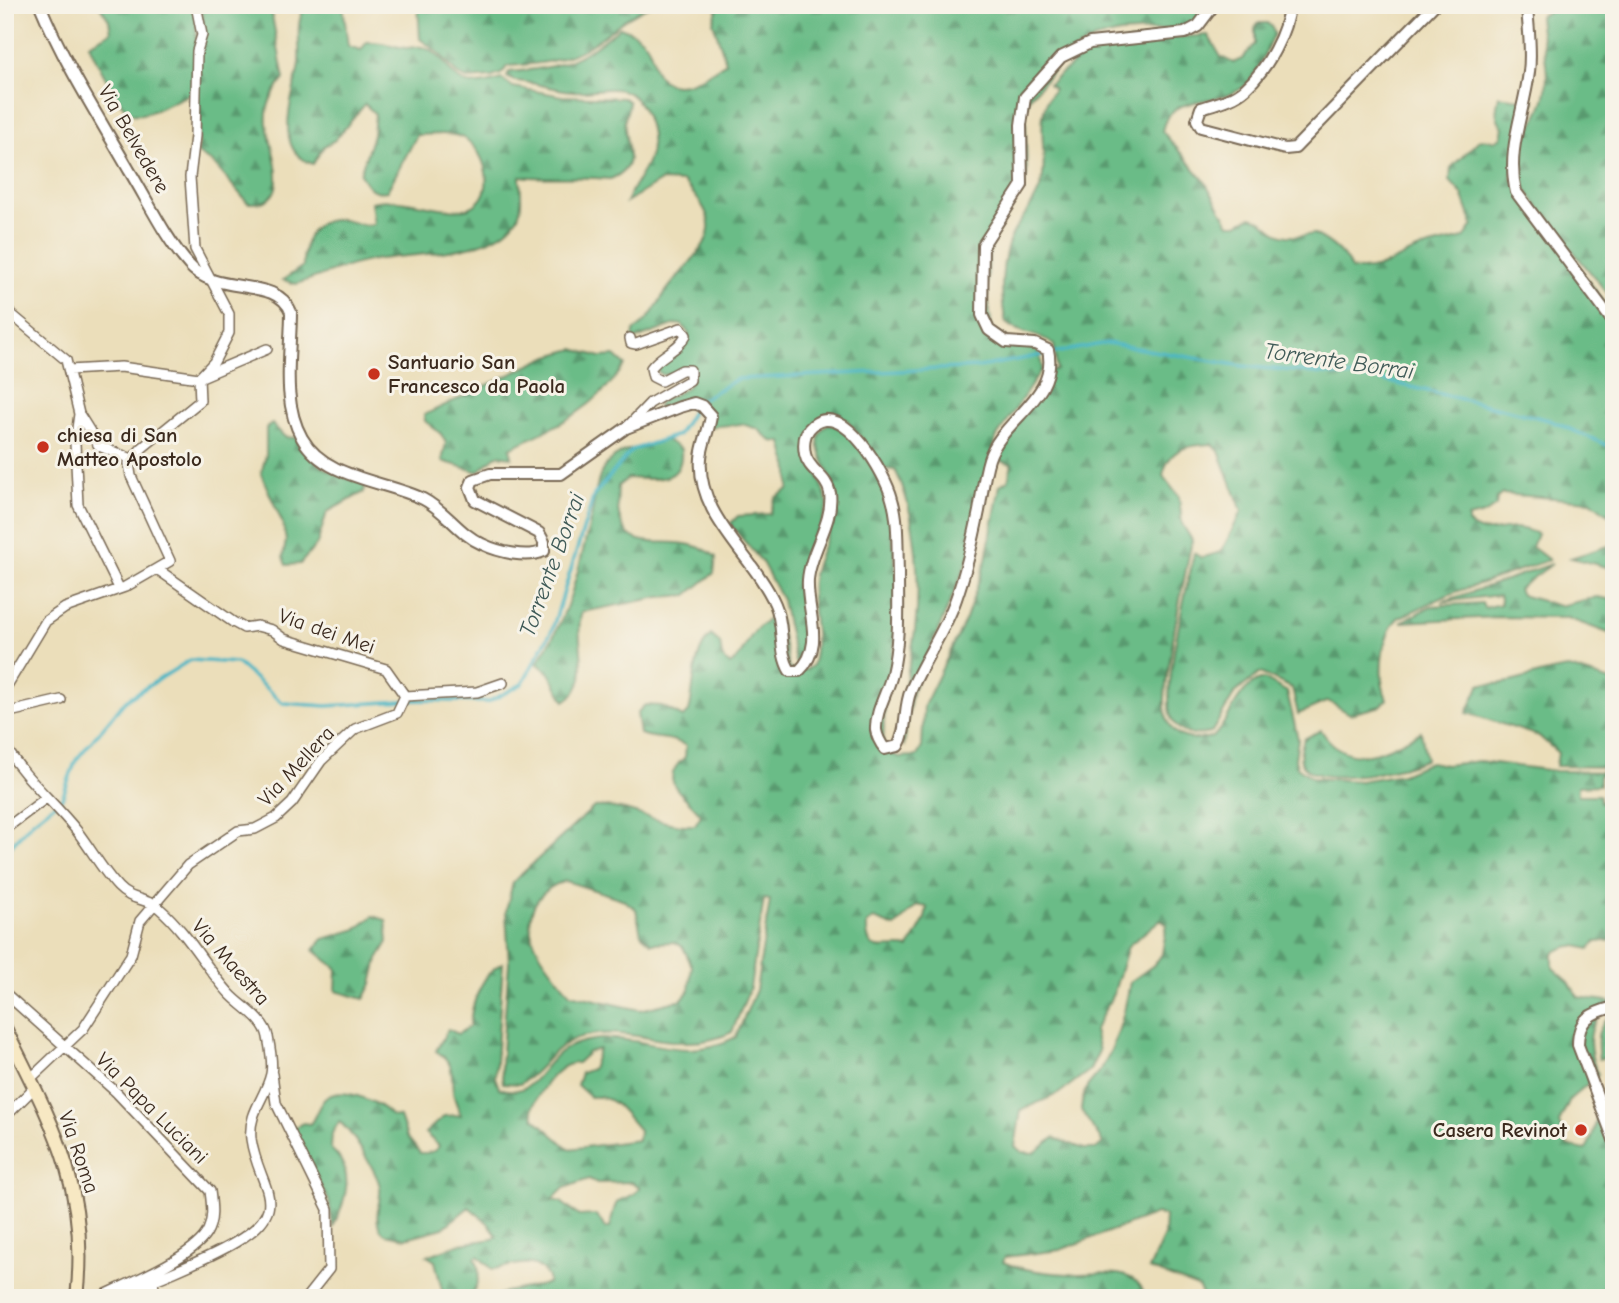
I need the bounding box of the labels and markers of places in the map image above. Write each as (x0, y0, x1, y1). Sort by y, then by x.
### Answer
place label: Santuario San Francesco da Paola (388, 350, 565, 398)
marker: Santuario San Francesco da Paola (366, 366, 382, 382)
place label: chiesa di San Matteo Apostolo (57, 423, 202, 471)
marker: chiesa di San Matteo Apostolo (35, 439, 51, 455)
place label: Casera Revinot (1433, 1118, 1568, 1142)
marker: Casera Revinot (1573, 1122, 1589, 1138)

